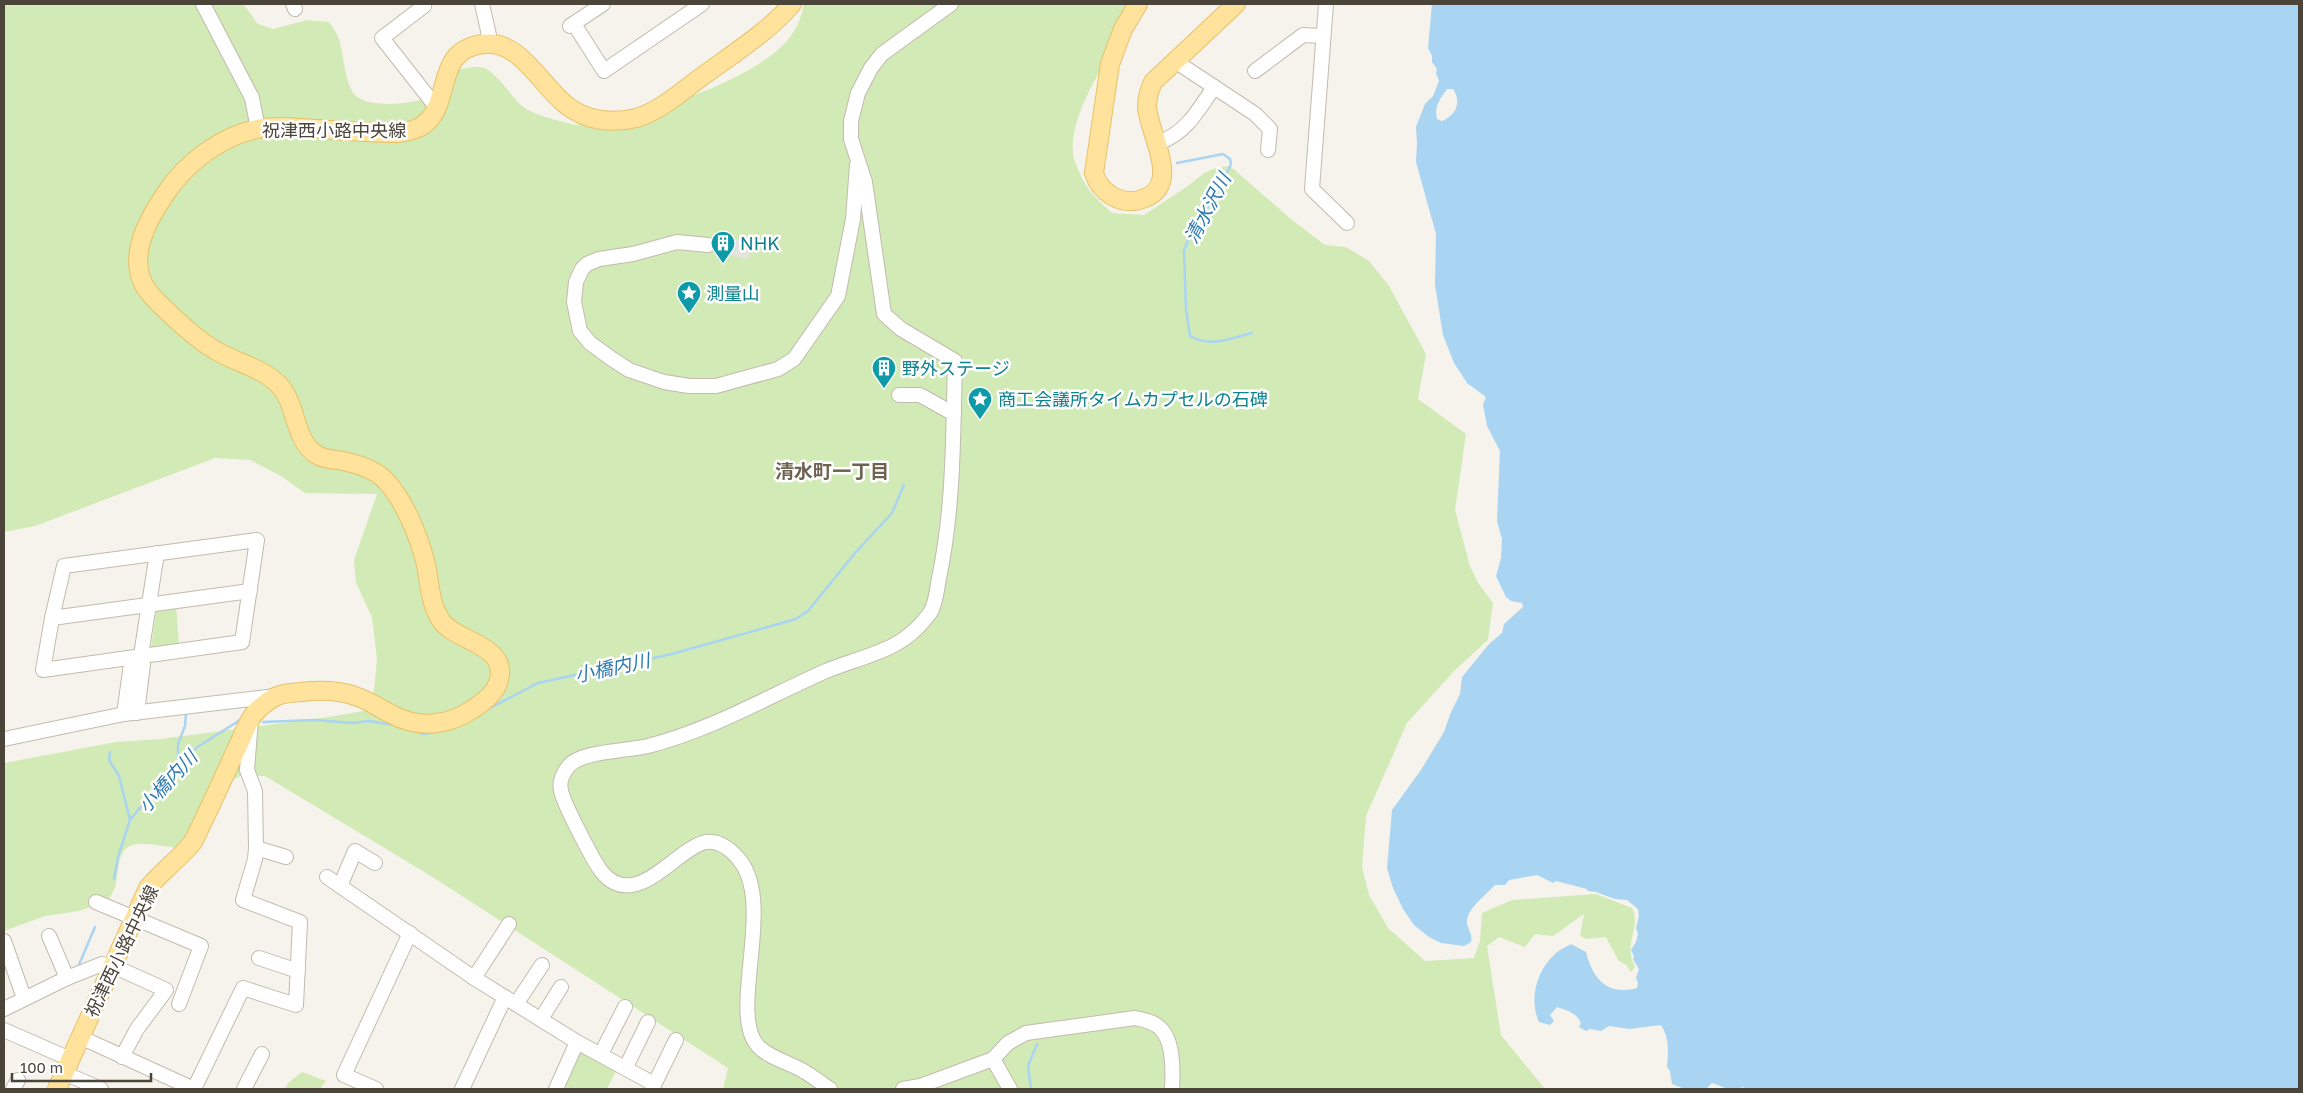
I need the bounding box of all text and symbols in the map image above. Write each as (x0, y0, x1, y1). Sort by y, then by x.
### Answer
street label: 祝津西小路中央線 (262, 119, 406, 141)
water label: 清水沢川 (1179, 167, 1236, 247)
building icon: NHK (710, 230, 736, 264)
place label: NHK (740, 232, 780, 254)
place icon: 測量山 (676, 280, 702, 314)
place label: 測量山 (706, 282, 760, 304)
building icon: 野外ステージ (871, 355, 897, 389)
place label: 野外ステージ (902, 357, 1010, 379)
place icon: 商工会議所タイムカプセルの石碑 (967, 386, 993, 420)
place label: 商工会議所タイムカプセルの石碑 (998, 388, 1268, 410)
district label: 清水町一丁目 (775, 459, 889, 482)
water label: 小橋内川 (572, 647, 654, 686)
water label: 小橋内川 (133, 744, 203, 817)
street label: 祝津西小路中央線 (80, 881, 162, 1021)
scale bar (12, 1050, 151, 1082)
text: 100 m (20, 1058, 63, 1076)

